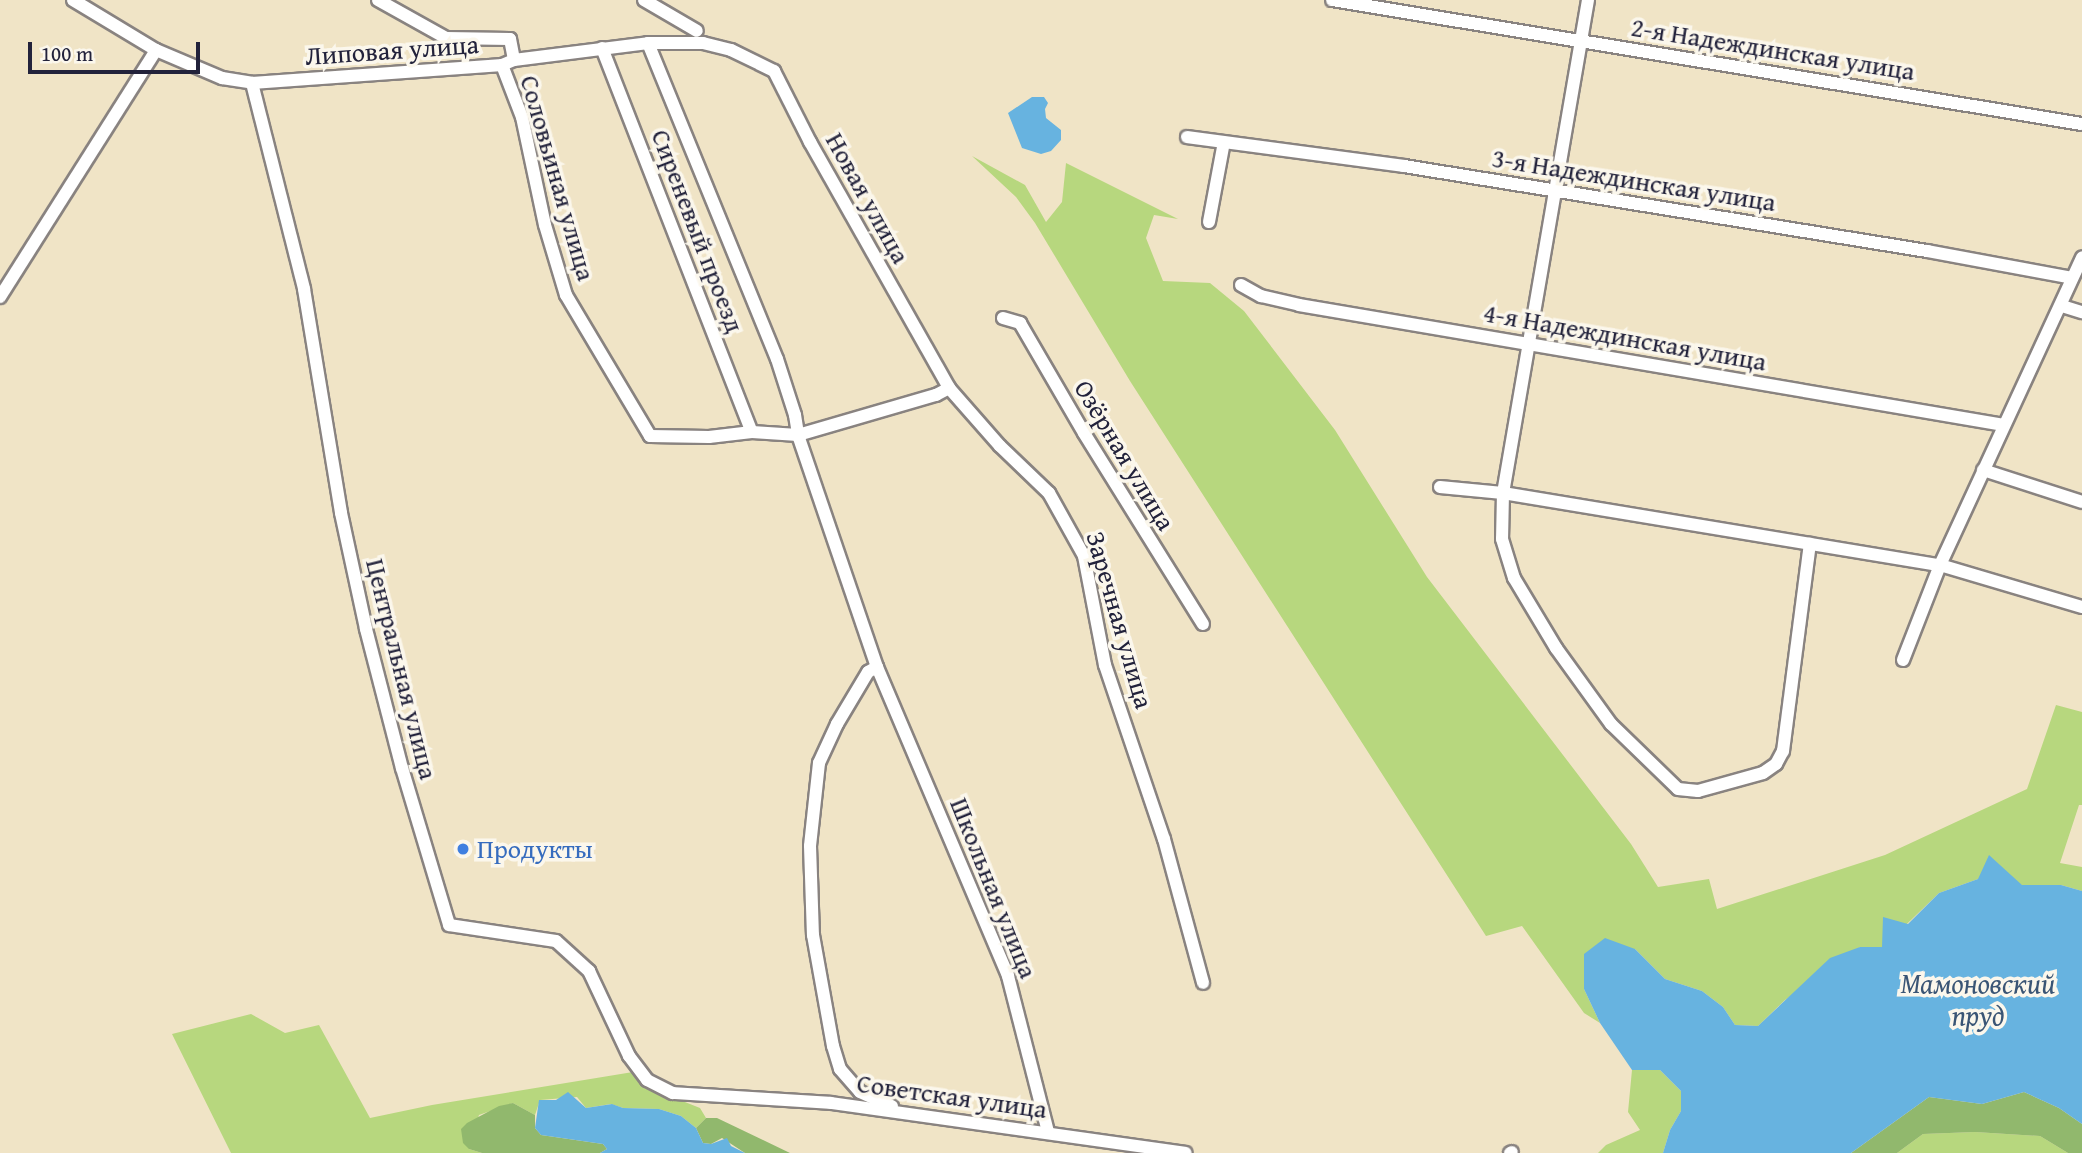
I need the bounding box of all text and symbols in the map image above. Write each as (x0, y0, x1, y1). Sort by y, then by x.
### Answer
street label: 2-я Надеждинская улица (1629, 11, 1917, 87)
scale bar (32, 28, 203, 72)
street label: Липовая улица (304, 28, 480, 72)
text: 100 m (41, 38, 93, 69)
street label: Соловьиная улица (514, 72, 602, 284)
street label: Сиреневый проезд (645, 125, 751, 337)
street label: Новая улица (819, 127, 917, 269)
street label: 3-я Надеждинская улица (1490, 142, 1778, 218)
street label: 4-я Надеждинская улица (1481, 297, 1769, 377)
street label: Озёрная улица (1068, 374, 1182, 536)
street label: Заречная улица (1080, 528, 1160, 712)
street label: Центральная улица (360, 556, 444, 782)
street label: Школьная улица (944, 793, 1044, 983)
place label: Продукты (477, 833, 593, 865)
marker: Продукты (455, 841, 471, 857)
water label: Мамоновский пруд (1900, 966, 2056, 1032)
street label: Советская улица (855, 1067, 1049, 1125)

